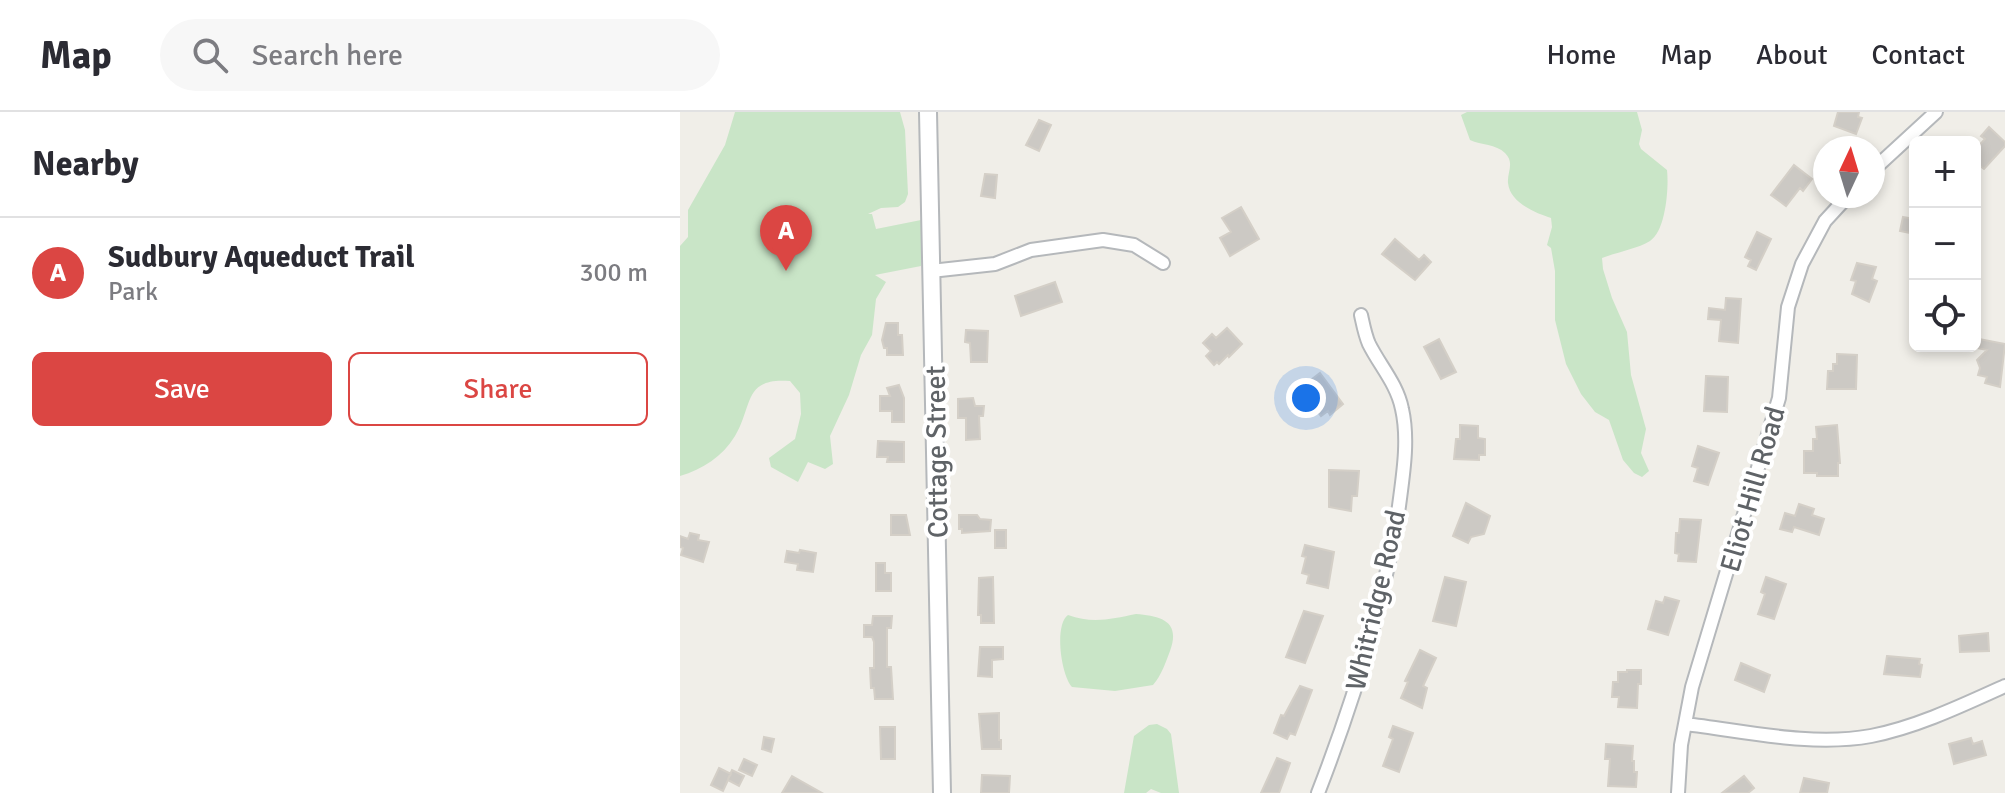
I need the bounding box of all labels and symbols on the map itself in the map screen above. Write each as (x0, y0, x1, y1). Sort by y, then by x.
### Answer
north arrow (1813, 136, 1885, 208)
pin: A (760, 205, 812, 271)
street label: Cottage Street (918, 365, 956, 539)
your location (1286, 378, 1326, 418)
street label: Eliot Hill Road (1713, 403, 1793, 576)
street label: Whitridge Road (1339, 507, 1413, 694)

